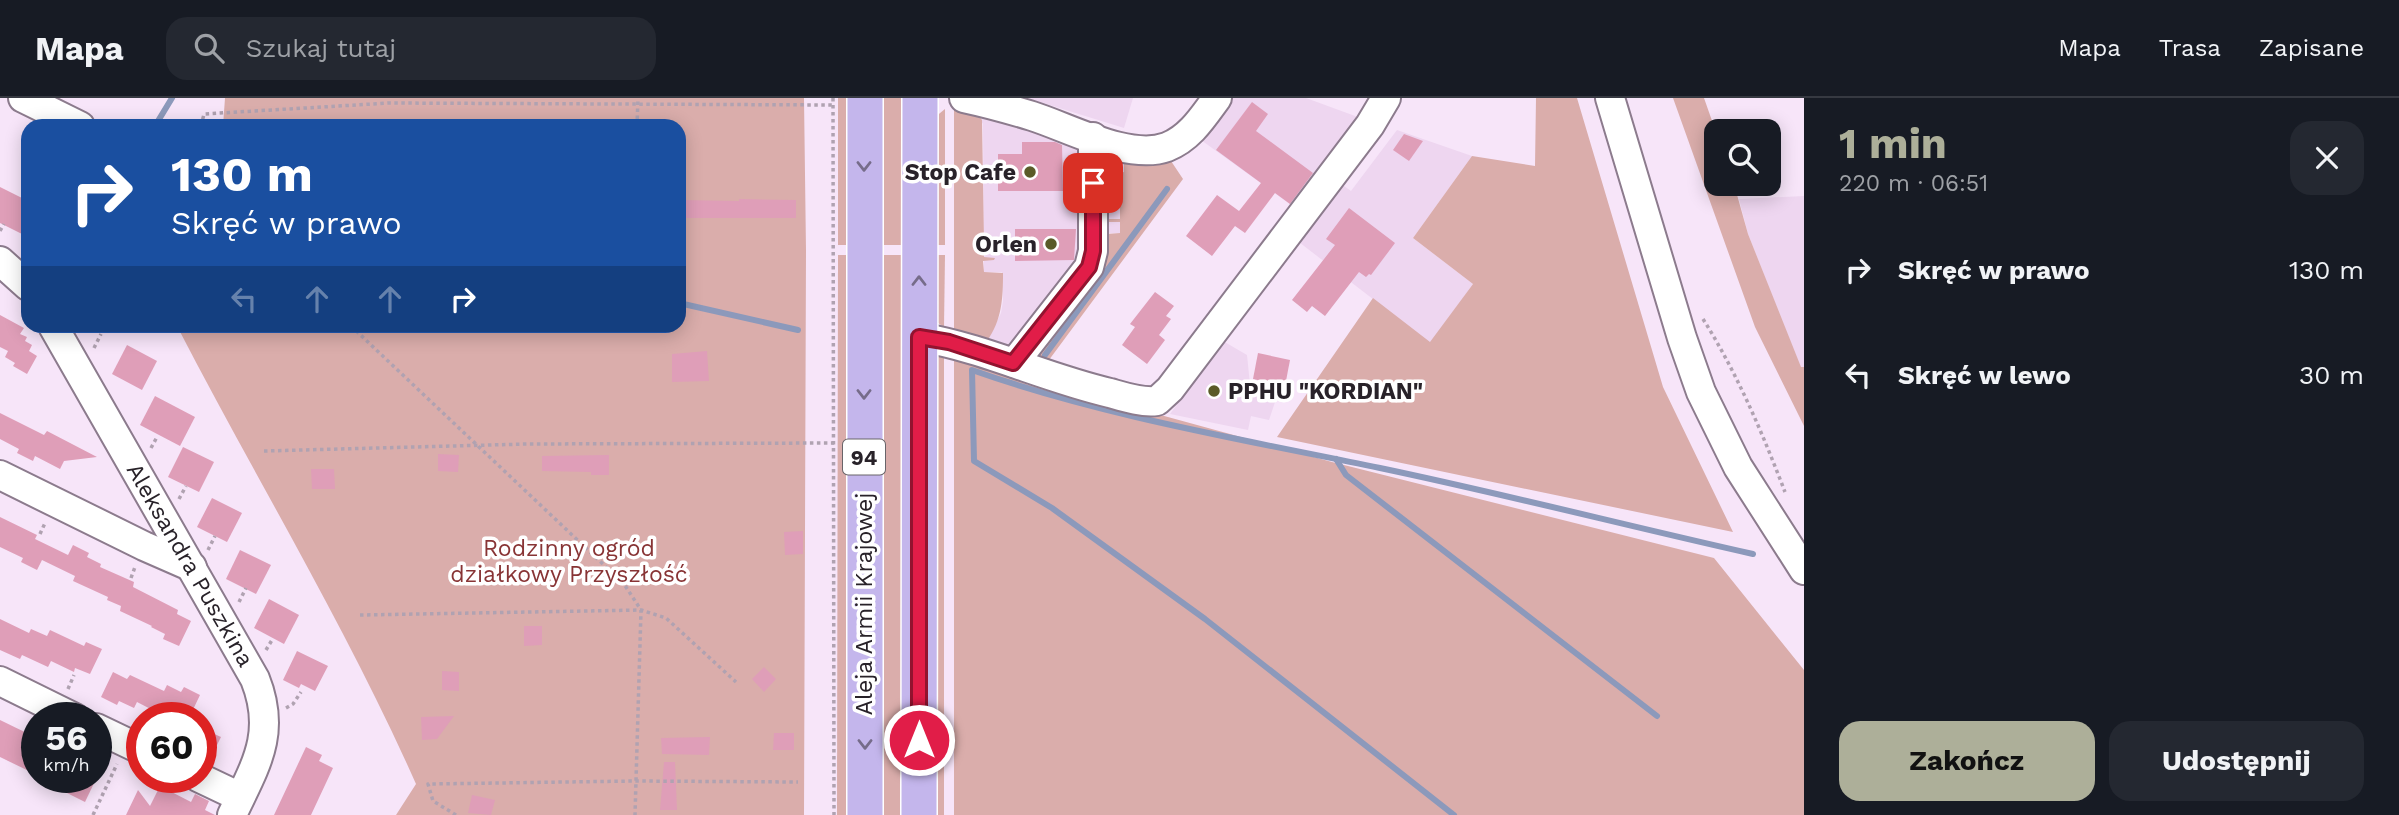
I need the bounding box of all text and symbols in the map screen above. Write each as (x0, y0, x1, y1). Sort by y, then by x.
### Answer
search box (166, 17, 656, 80)
text: Mapa (35, 29, 124, 68)
icon: search (190, 29, 228, 67)
text: Szukaj tutaj (246, 33, 396, 63)
text: Mapa (2058, 34, 2121, 62)
text: Trasa (2159, 34, 2221, 62)
text: Zapisane (2259, 34, 2364, 62)
map controls (1704, 119, 1781, 196)
button: search (1704, 119, 1781, 196)
text: 1 min (1839, 119, 1947, 168)
button: close (2290, 121, 2364, 195)
text: 130 m (171, 145, 313, 203)
icon: right (56, 147, 147, 238)
pin (1063, 153, 1123, 213)
place label: Stop Cafe (905, 159, 1016, 186)
one-way arrow (856, 161, 872, 172)
marker: Stop Cafe (1022, 164, 1038, 180)
icon: arrive (1074, 164, 1112, 202)
text: 220 m · 06:51 (1839, 170, 1988, 197)
text: Skręć w prawo (171, 204, 402, 242)
place label: Orlen (975, 231, 1037, 258)
marker: Orlen (1043, 236, 1059, 252)
icon: right (1839, 251, 1877, 289)
text: Skręć w prawo (1898, 255, 2090, 285)
text: 130 m (2289, 255, 2364, 285)
one-way arrow (911, 276, 927, 286)
icon: left (225, 280, 263, 318)
icon: ahead (298, 280, 336, 318)
icon: ahead (371, 280, 409, 318)
icon: right (444, 280, 482, 318)
icon: left (1839, 356, 1877, 394)
text: Skręć w lewo (1898, 360, 2071, 390)
text: 30 m (2299, 360, 2364, 390)
place label: PPHU "KORDIAN" (1228, 378, 1423, 405)
marker: PPHU "KORDIAN" (1206, 383, 1222, 399)
one-way arrow (856, 389, 872, 399)
road number: 94 (843, 440, 885, 474)
street label: Aleksandra Puszkina (121, 458, 259, 672)
street label: Aleja Armii Krajowej (851, 493, 878, 715)
park label: Rodzinny ogród działkowy Przyszłość (450, 535, 688, 588)
speed limit sign: 60 (126, 702, 217, 793)
position arrow (882, 703, 956, 777)
text: 56 (46, 717, 87, 759)
button: Zakończ (1839, 721, 2095, 801)
button: Udostępnij (2109, 721, 2364, 801)
one-way arrow (857, 739, 873, 749)
text: km/h (43, 754, 90, 775)

